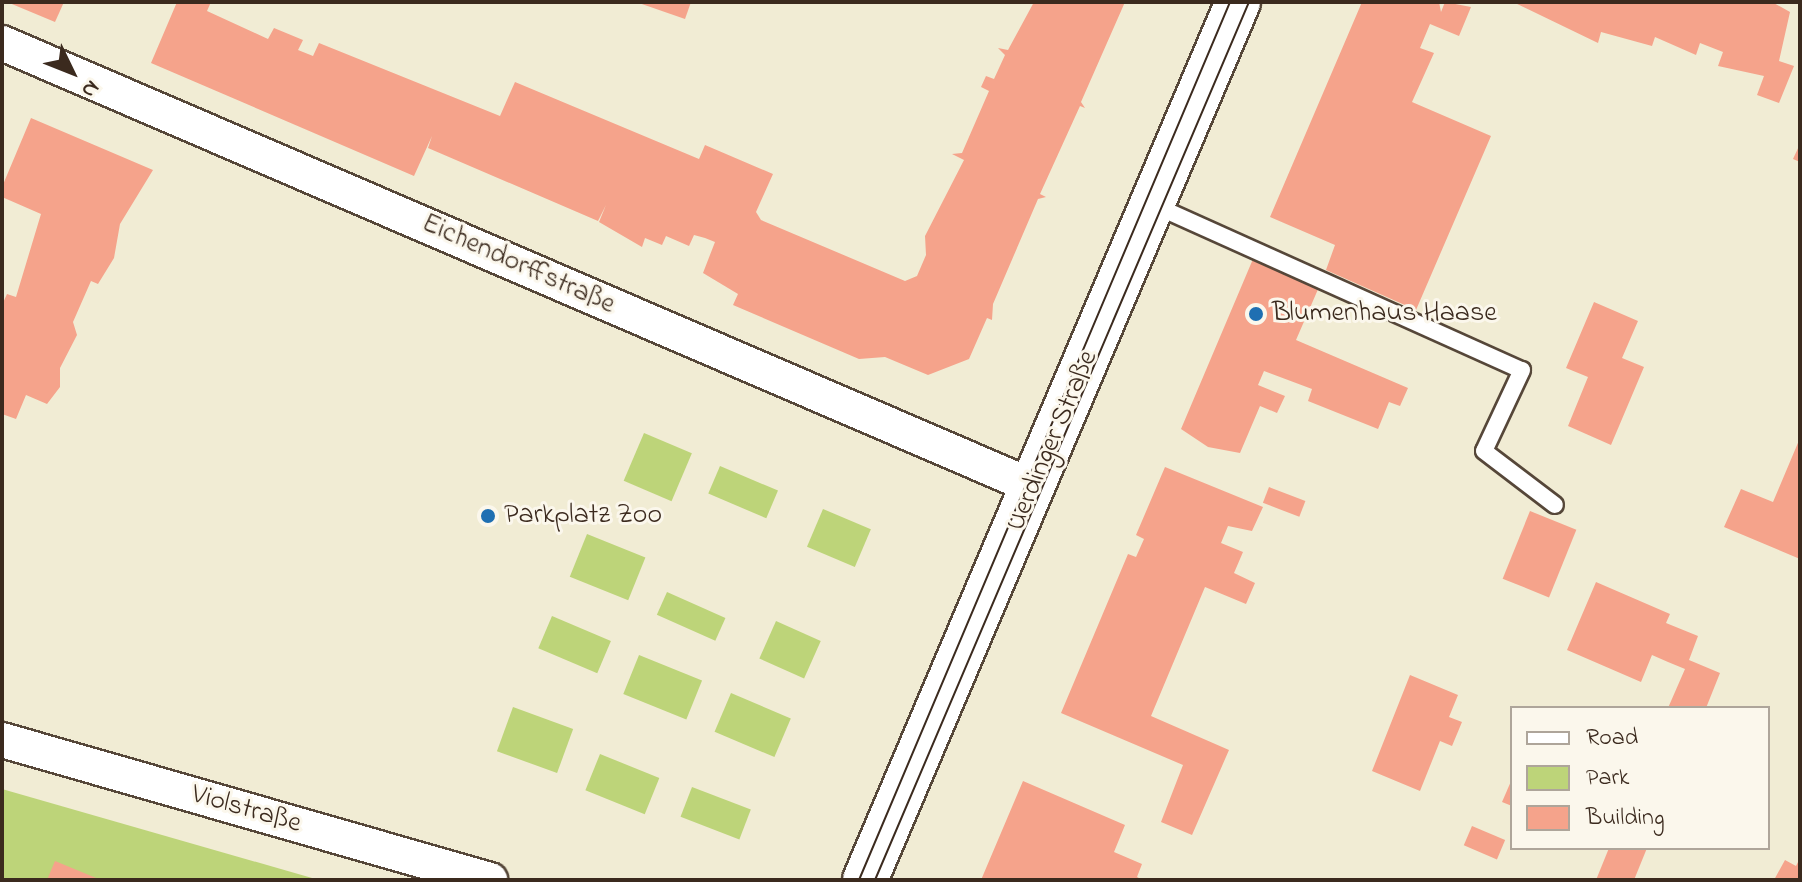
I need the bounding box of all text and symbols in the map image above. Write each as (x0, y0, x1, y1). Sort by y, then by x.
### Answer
north arrow (32, 32, 112, 112)
text: N (73, 72, 106, 105)
street label: Eichendorffstraße (416, 207, 620, 323)
place label: Blumenhaus Haase (1272, 297, 1497, 331)
marker: Blumenhaus Haase (1247, 305, 1265, 323)
street label: Uerdinger Straße (1000, 346, 1106, 536)
place label: Parkplatz Zoo (504, 499, 662, 533)
marker: Parkplatz Zoo (479, 507, 497, 525)
legend (1510, 706, 1770, 850)
text: Road (1586, 721, 1638, 756)
text: Park (1586, 761, 1629, 796)
street label: Violstraße (187, 778, 305, 842)
text: Building (1586, 801, 1665, 836)

